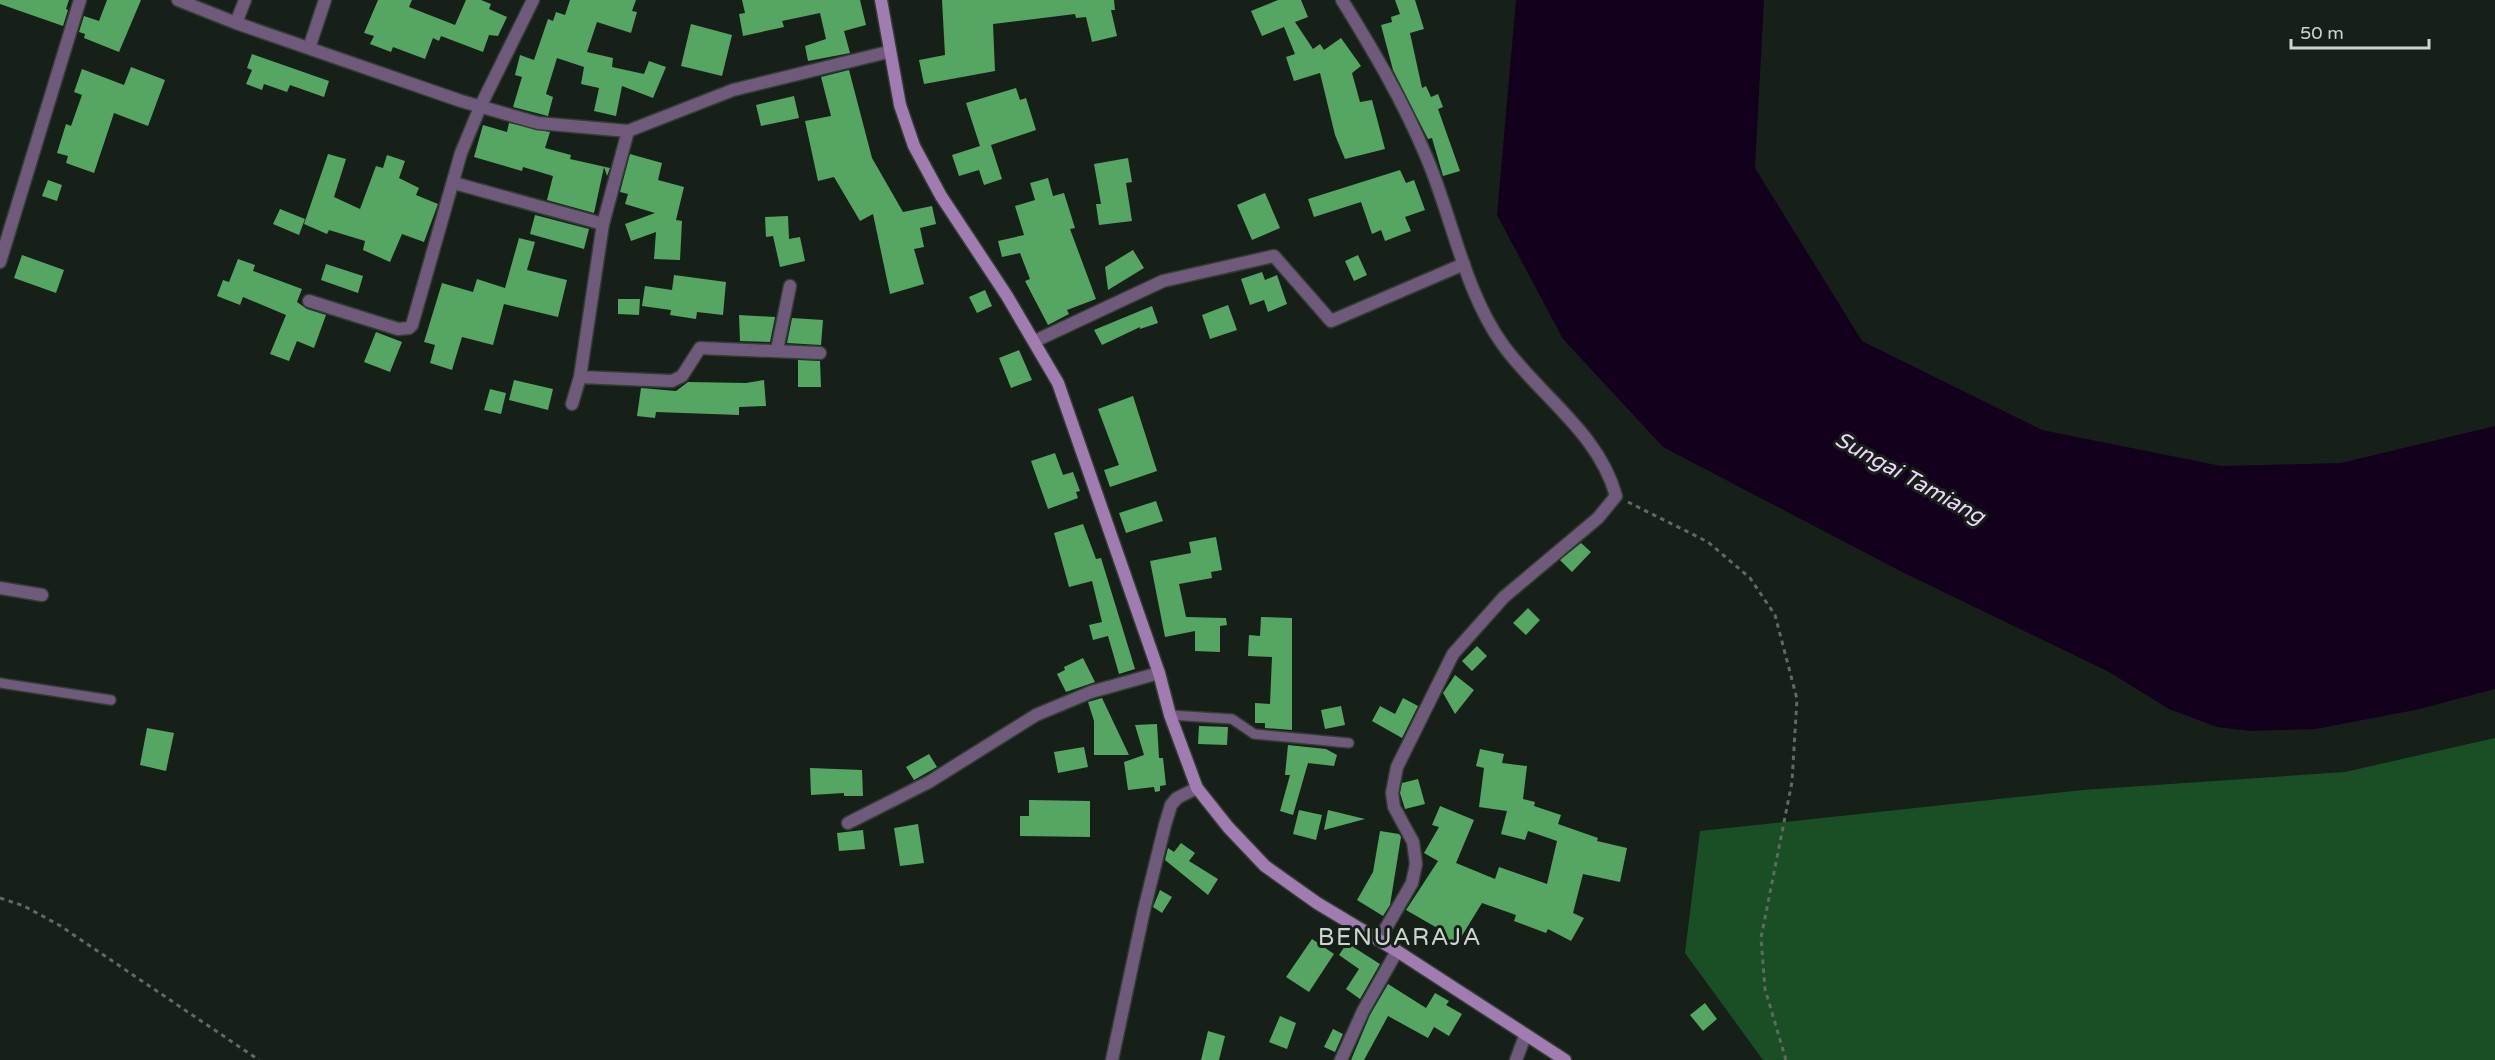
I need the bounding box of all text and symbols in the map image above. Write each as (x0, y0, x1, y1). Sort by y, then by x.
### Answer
scale bar (2291, 12, 2429, 50)
text: 50 m (2300, 22, 2344, 44)
water label: Sungai Tamiang (1831, 426, 1990, 530)
district label: BENUARAJA (1318, 923, 1482, 952)

